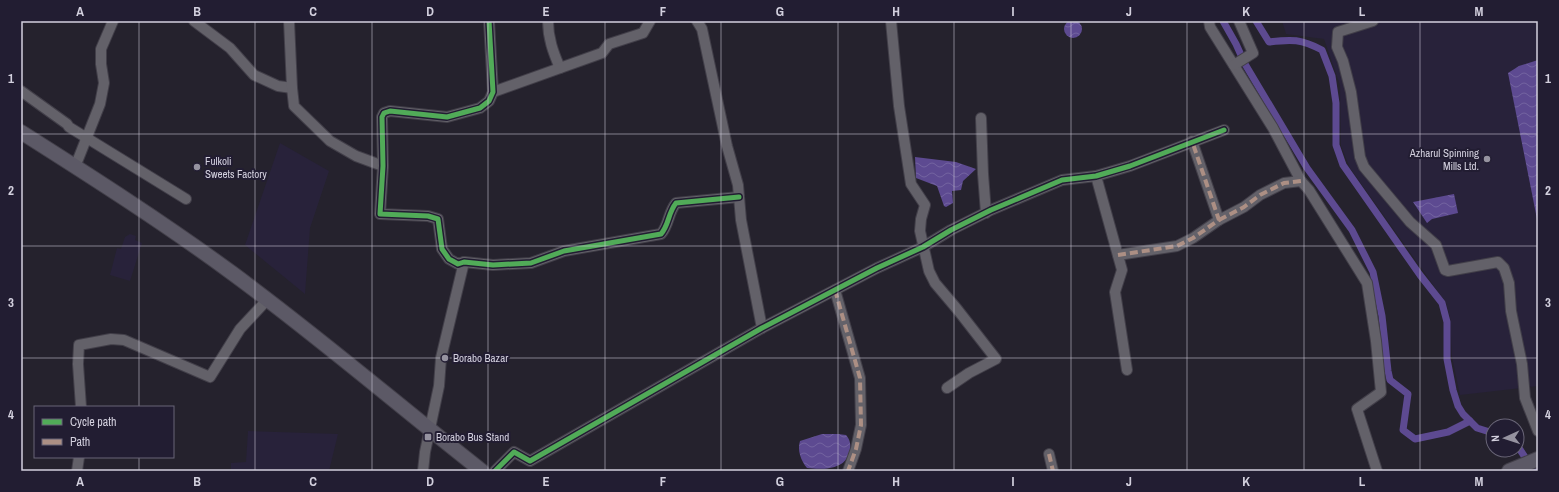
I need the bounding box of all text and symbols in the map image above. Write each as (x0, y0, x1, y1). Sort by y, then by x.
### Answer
text: A (76, 3, 84, 20)
text: B (193, 3, 201, 20)
text: C (309, 3, 317, 20)
text: D (426, 3, 434, 20)
text: E (542, 3, 550, 20)
text: F (660, 3, 667, 20)
text: G (776, 3, 784, 20)
text: H (892, 3, 900, 20)
text: I (1012, 3, 1015, 20)
text: J (1126, 3, 1132, 20)
text: K (1242, 3, 1250, 20)
text: L (1359, 3, 1366, 20)
text: M (1475, 3, 1484, 20)
text: 1 (8, 70, 14, 87)
text: 1 (1545, 70, 1551, 87)
place label: Azharul Spinning Mills Ltd. (1409, 146, 1479, 173)
place label: Fulkoli Sweets Factory (205, 154, 267, 181)
marker: Azharul Spinning Mills Ltd. (1482, 154, 1492, 164)
marker: Fulkoli Sweets Factory (192, 162, 202, 172)
text: 2 (8, 182, 14, 199)
text: 2 (1545, 182, 1551, 199)
text: 3 (8, 294, 14, 311)
text: 3 (1545, 294, 1551, 311)
place label: Borabo Bazar (453, 351, 508, 365)
marker: Borabo Bazar (440, 353, 450, 363)
text: 4 (8, 406, 14, 423)
legend (34, 406, 174, 458)
text: 4 (1545, 406, 1551, 423)
text: Cycle path (70, 414, 117, 430)
north arrow (1485, 418, 1525, 458)
place label: Borabo Bus Stand (436, 430, 509, 444)
marker: Borabo Bus Stand (423, 432, 433, 442)
text: Path (70, 434, 90, 450)
text: N (1488, 435, 1502, 442)
text: A (76, 473, 84, 490)
text: B (193, 473, 201, 490)
text: C (309, 473, 317, 490)
text: D (426, 473, 434, 490)
text: E (542, 473, 550, 490)
text: F (660, 473, 667, 490)
text: G (776, 473, 784, 490)
text: H (892, 473, 900, 490)
text: I (1012, 473, 1015, 490)
text: J (1126, 473, 1132, 490)
text: K (1242, 473, 1250, 490)
text: L (1359, 473, 1366, 490)
text: M (1475, 473, 1484, 490)

